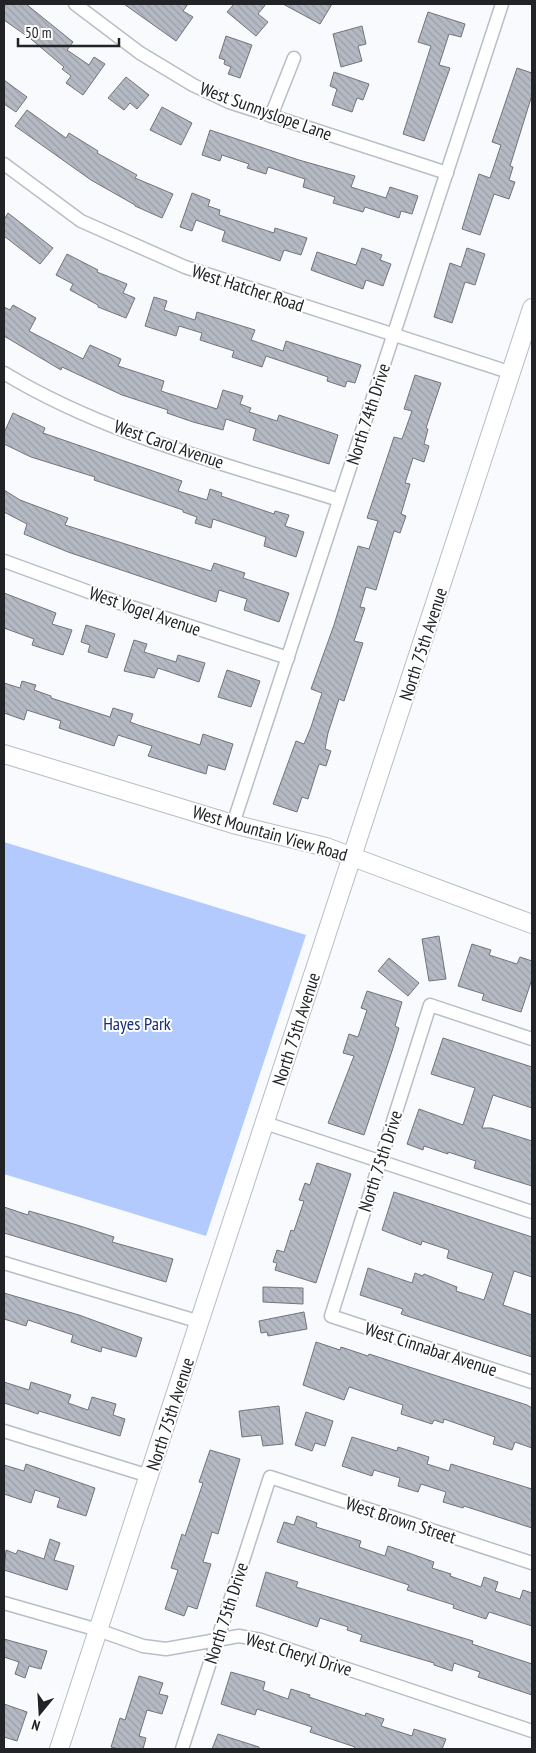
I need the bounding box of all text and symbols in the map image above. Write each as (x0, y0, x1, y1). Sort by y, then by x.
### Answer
scale bar (18, 15, 119, 47)
text: 50 m (25, 23, 51, 42)
street label: West Sunnyslope Lane (197, 76, 335, 146)
street label: West Hatcher Road (189, 259, 307, 317)
street label: North 74th Drive (341, 360, 395, 468)
street label: West Carol Avenue (111, 414, 227, 474)
street label: West Vogel Avenue (86, 581, 204, 641)
street label: North 75th Avenue (394, 585, 452, 703)
street label: West Mountain View Road (190, 800, 350, 866)
street label: North 75th Avenue (267, 970, 325, 1088)
park label: Hayes Park (103, 1012, 171, 1035)
street label: North 75th Drive (353, 1107, 407, 1215)
street label: West Cinnabar Avenue (362, 1317, 500, 1381)
street label: North 75th Avenue (141, 1355, 199, 1473)
street label: West Brown Street (343, 1491, 459, 1549)
street label: North 75th Drive (199, 1559, 253, 1667)
street label: West Cheryl Drive (243, 1627, 355, 1681)
north arrow (15, 1688, 65, 1738)
text: N (30, 1716, 42, 1735)

